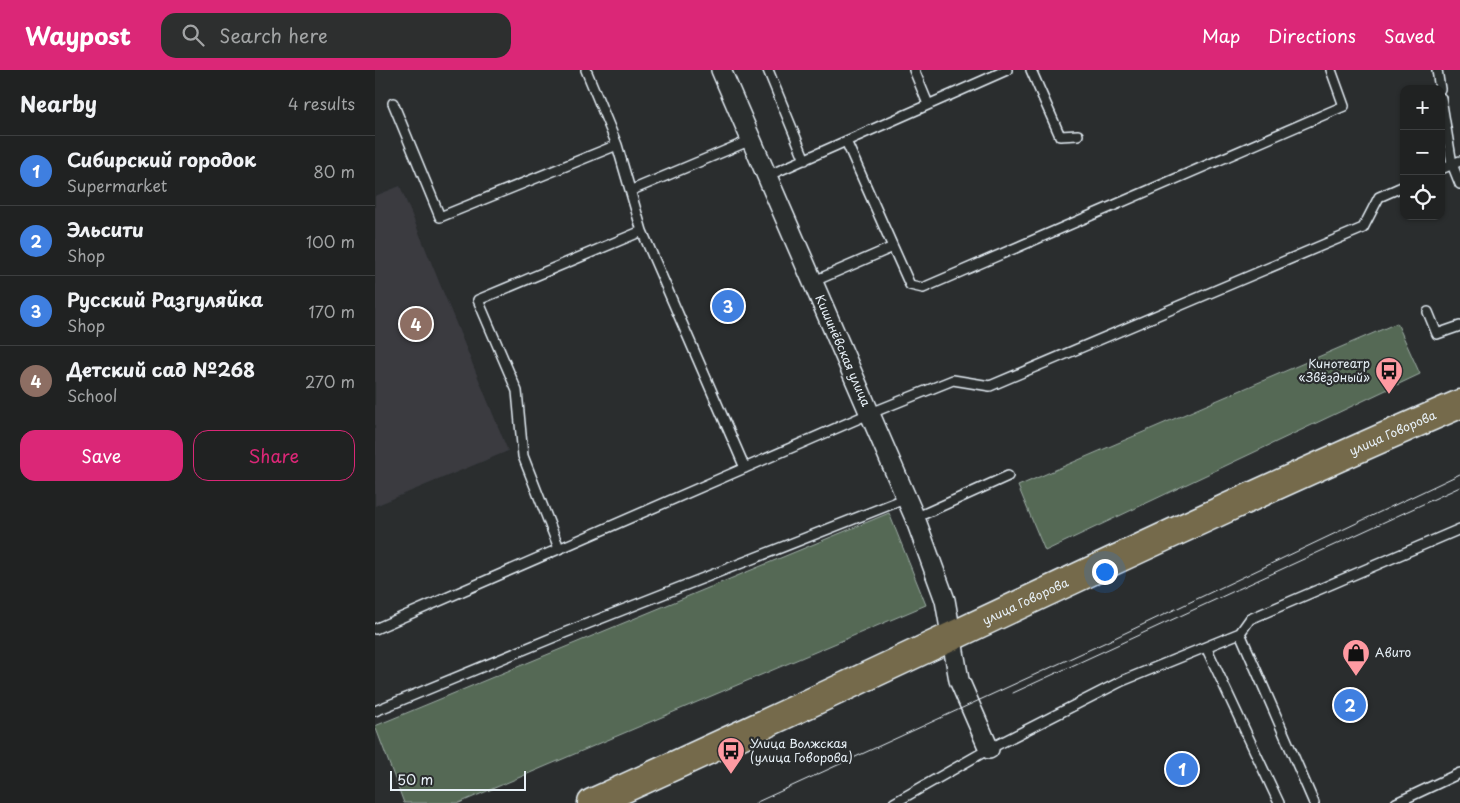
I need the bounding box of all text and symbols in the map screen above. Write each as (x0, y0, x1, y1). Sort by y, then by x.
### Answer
search box (161, 13, 511, 58)
text: Waypost (25, 17, 131, 53)
icon: search (179, 21, 207, 49)
text: Search here (219, 21, 328, 49)
text: Map (1202, 22, 1240, 49)
text: Directions (1268, 22, 1356, 49)
text: Saved (1384, 22, 1435, 49)
map controls (1400, 85, 1445, 220)
button: + (1400, 85, 1445, 130)
text: Nearby (20, 87, 97, 119)
text: 4 results (288, 91, 355, 115)
button: − (1400, 130, 1445, 175)
text: Сибирский городок (67, 145, 256, 173)
text: 1 (32, 159, 40, 183)
text: 80 m (313, 159, 355, 183)
text: Supermarket (67, 173, 167, 197)
button: locate (1400, 175, 1445, 220)
text: Эльсити (67, 215, 144, 243)
text: 2 (30, 229, 42, 253)
text: 100 m (306, 229, 355, 253)
text: Shop (67, 243, 105, 267)
text: Русский Разгуляйка (67, 285, 263, 313)
pin: 3 (712, 287, 744, 325)
street label: Кишинёвская улица (811, 292, 876, 410)
text: 3 (31, 299, 41, 323)
text: 170 m (309, 299, 355, 323)
pin: 4 (400, 305, 432, 343)
text: Shop (67, 313, 105, 337)
place label: Кинотеатр «Звёздный» (1299, 354, 1370, 386)
text: Детский сад №268 (67, 355, 255, 383)
bus stop icon: Кинотеатр «Звёздный» (1374, 356, 1404, 395)
text: 4 (31, 369, 41, 393)
text: 270 m (305, 369, 355, 393)
text: School (67, 383, 117, 407)
street label: улица Говорова (1346, 405, 1439, 459)
button: Save (20, 430, 183, 481)
button: Share (193, 430, 355, 481)
your location (1092, 559, 1118, 585)
street label: улица Говорова (979, 573, 1072, 629)
shop icon: Авито (1341, 638, 1371, 677)
place label: Авито (1375, 643, 1412, 661)
pin: 2 (1334, 686, 1366, 724)
place label: Улица Волжская (улица Говорова) (750, 734, 853, 766)
bus stop icon: Улица Волжская (улица Говорова) (716, 736, 746, 775)
pin: 1 (1166, 750, 1198, 788)
scale bar (390, 768, 526, 791)
text: 50 m (397, 769, 433, 790)

